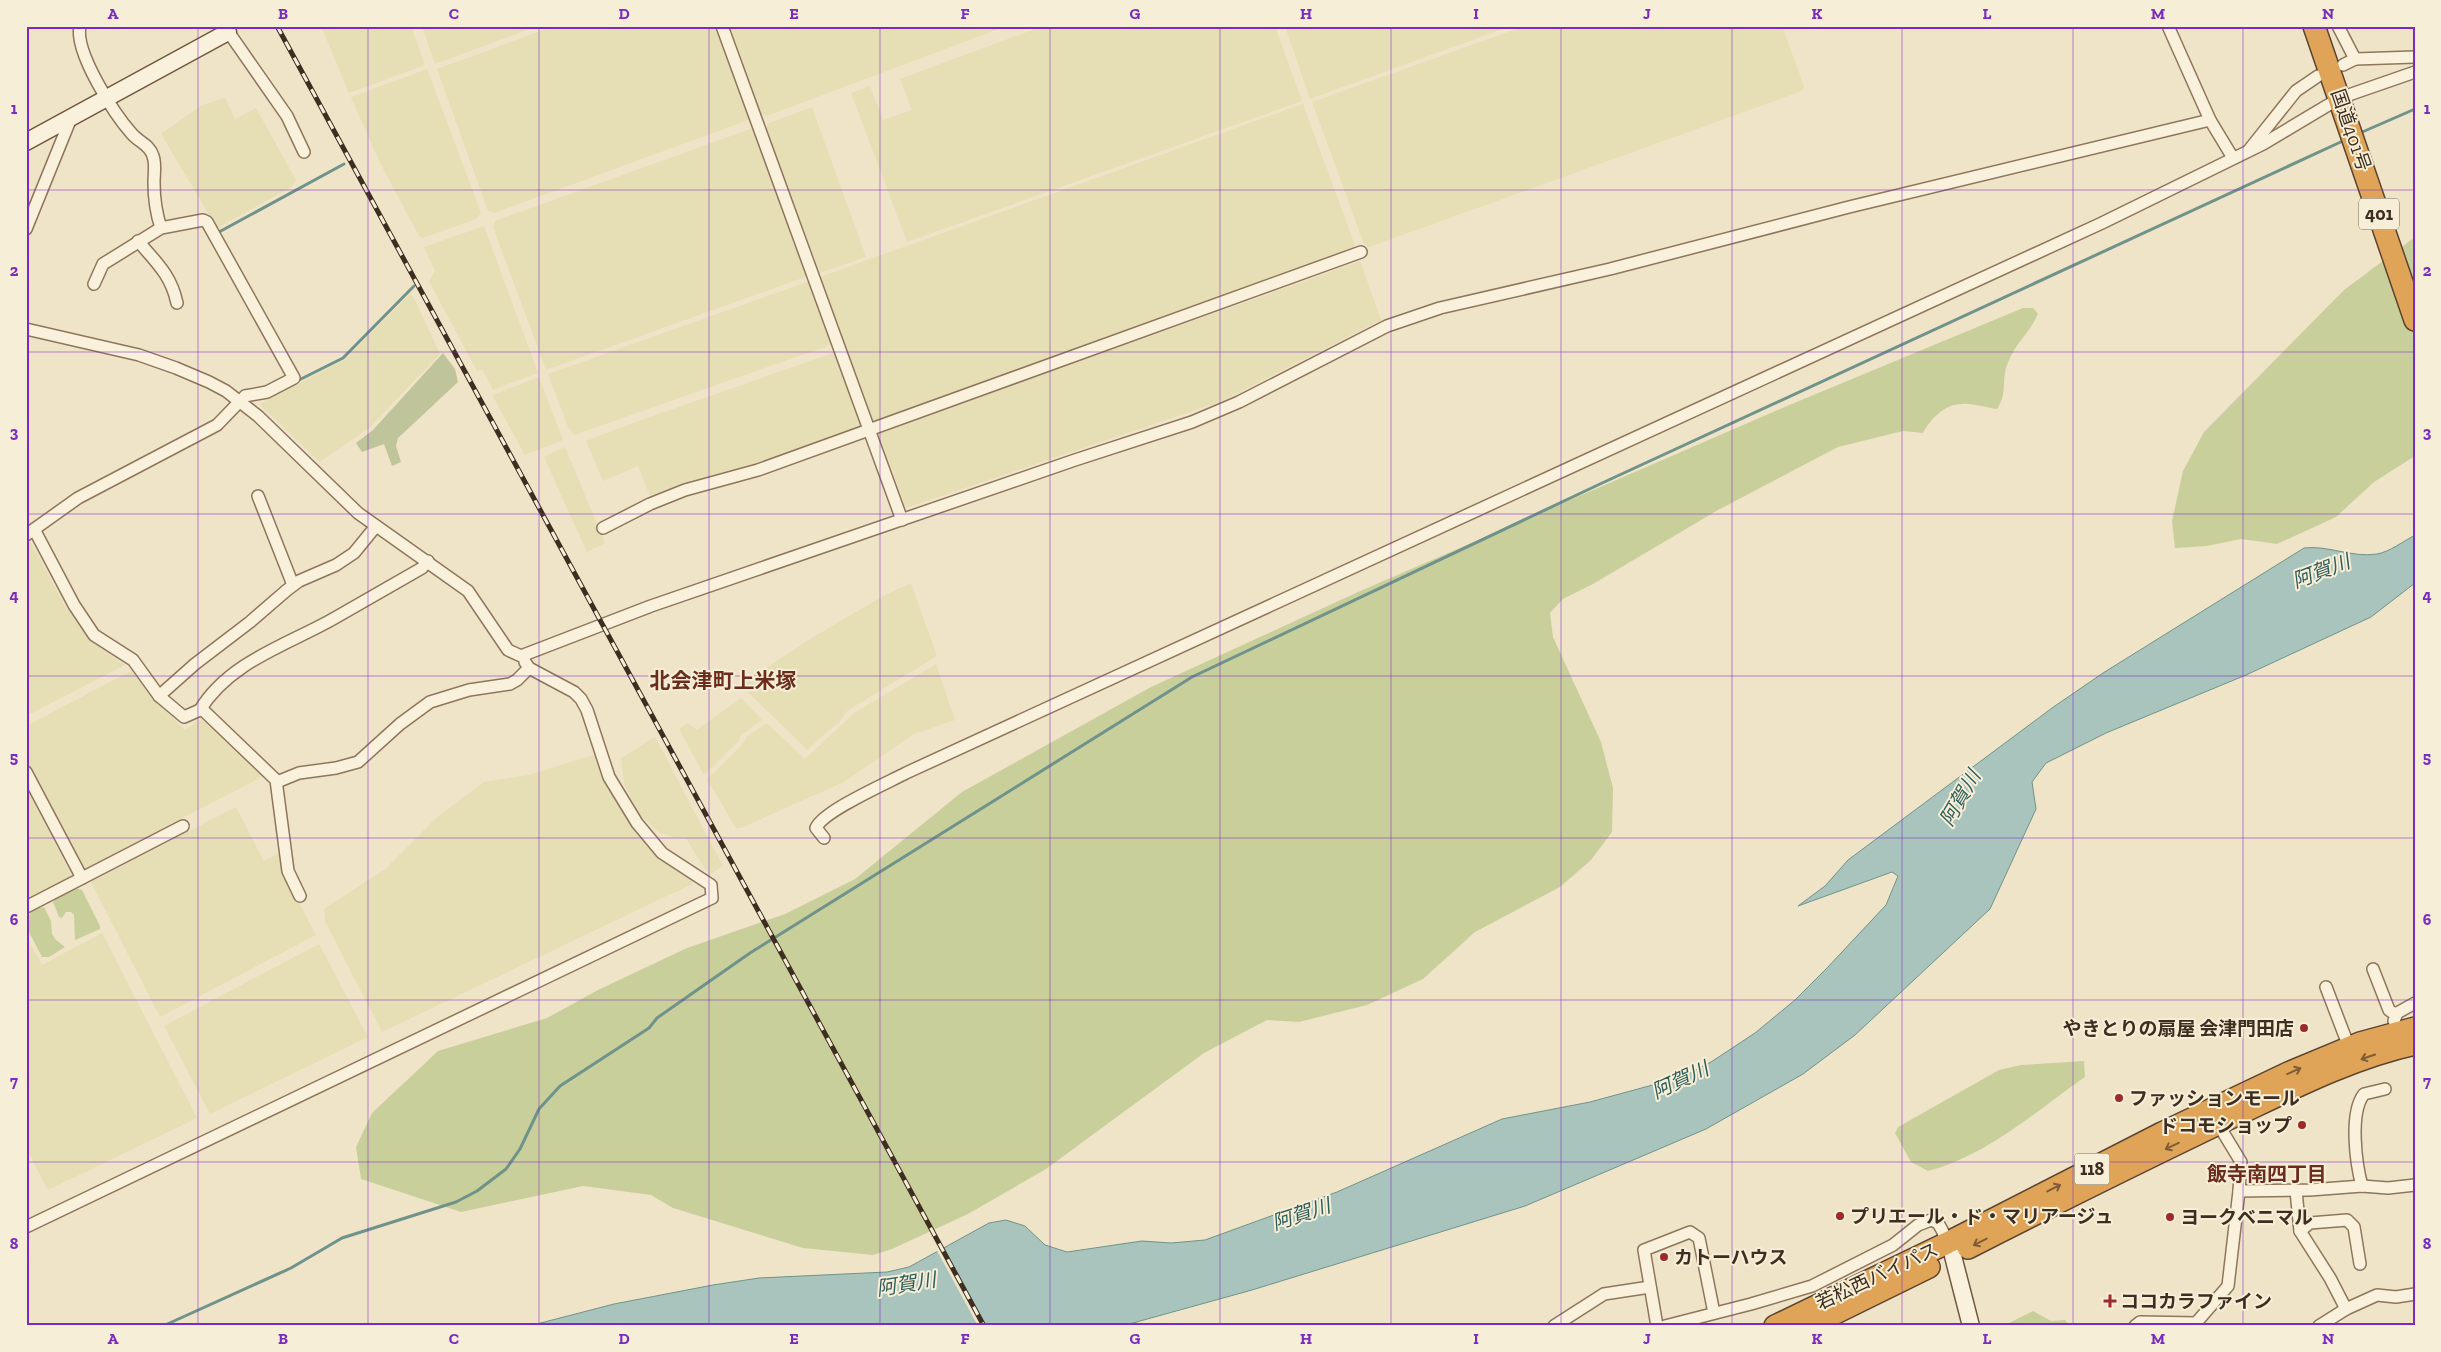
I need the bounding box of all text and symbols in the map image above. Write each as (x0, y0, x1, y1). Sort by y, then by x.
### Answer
text: A (108, 4, 119, 23)
text: B (278, 4, 288, 23)
text: C (449, 4, 459, 23)
text: D (618, 4, 630, 23)
text: E (789, 4, 799, 23)
text: F (960, 4, 970, 23)
text: G (1130, 4, 1141, 23)
text: H (1300, 4, 1312, 23)
text: I (1473, 4, 1479, 23)
text: J (1643, 4, 1651, 23)
text: K (1812, 4, 1823, 23)
text: L (1983, 4, 1992, 23)
text: M (2151, 4, 2165, 23)
text: N (2322, 4, 2334, 23)
street label: 国道401号 (2326, 86, 2376, 174)
text: 1 (11, 99, 18, 118)
text: 1 (2424, 99, 2431, 118)
road number: 401 (2359, 198, 2399, 230)
text: 2 (10, 261, 19, 280)
text: 2 (2423, 261, 2432, 280)
text: 3 (10, 423, 19, 442)
text: 3 (2423, 423, 2432, 442)
water label: 阿賀川 (2289, 548, 2355, 593)
text: 4 (9, 586, 19, 605)
text: 4 (2422, 586, 2432, 605)
district label: 北会津町上米塚 (650, 668, 797, 693)
text: 5 (10, 748, 18, 767)
text: 5 (2423, 748, 2431, 767)
water label: 阿賀川 (1935, 764, 1986, 830)
text: 6 (10, 910, 19, 929)
text: 6 (2423, 910, 2432, 929)
place label: やきとりの扇屋 会津門田店 (2062, 1017, 2294, 1040)
marker: やきとりの扇屋 会津門田店 (2298, 1022, 2310, 1034)
one-way arrow (2361, 1053, 2376, 1062)
water label: 阿賀川 (1648, 1056, 1714, 1104)
one-way arrow (2286, 1065, 2301, 1075)
text: 7 (10, 1072, 18, 1091)
text: 7 (2423, 1072, 2431, 1091)
place label: ファッションモール (2129, 1087, 2300, 1110)
marker: ファッションモール (2113, 1092, 2125, 1104)
place label: ドコモショップ (2159, 1114, 2292, 1137)
marker: ドコモショップ (2296, 1119, 2308, 1131)
one-way arrow (2165, 1141, 2180, 1151)
road number: 118 (2074, 1154, 2110, 1184)
district label: 飯寺南四丁目 (2207, 1162, 2327, 1186)
one-way arrow (2046, 1183, 2061, 1192)
water label: 阿賀川 (1269, 1193, 1335, 1235)
place label: プリエール・ド・マリアージュ (1850, 1205, 2113, 1228)
place label: ヨークベニマル (2180, 1206, 2313, 1229)
marker: プリエール・ド・マリアージュ (1834, 1210, 1846, 1222)
marker: ヨークベニマル (2164, 1211, 2176, 1223)
text: 8 (10, 1234, 19, 1253)
text: 8 (2423, 1234, 2432, 1253)
street label: 若松西バイパス (1812, 1238, 1942, 1314)
one-way arrow (1973, 1238, 1988, 1247)
place label: カトーハウス (1674, 1246, 1788, 1269)
marker: カトーハウス (1658, 1251, 1670, 1263)
water label: 阿賀川 (874, 1267, 939, 1301)
place label: ココカラファイン (2120, 1290, 2272, 1313)
marker: ココカラファイン (2104, 1295, 2116, 1307)
text: A (108, 1329, 119, 1348)
text: B (278, 1329, 288, 1348)
text: C (449, 1329, 459, 1348)
text: D (618, 1329, 630, 1348)
text: E (789, 1329, 799, 1348)
text: F (960, 1329, 970, 1348)
text: G (1130, 1329, 1141, 1348)
text: H (1300, 1329, 1312, 1348)
text: I (1473, 1329, 1479, 1348)
text: J (1643, 1329, 1651, 1348)
text: K (1812, 1329, 1823, 1348)
text: L (1983, 1329, 1992, 1348)
text: M (2151, 1329, 2165, 1348)
text: N (2322, 1329, 2334, 1348)

